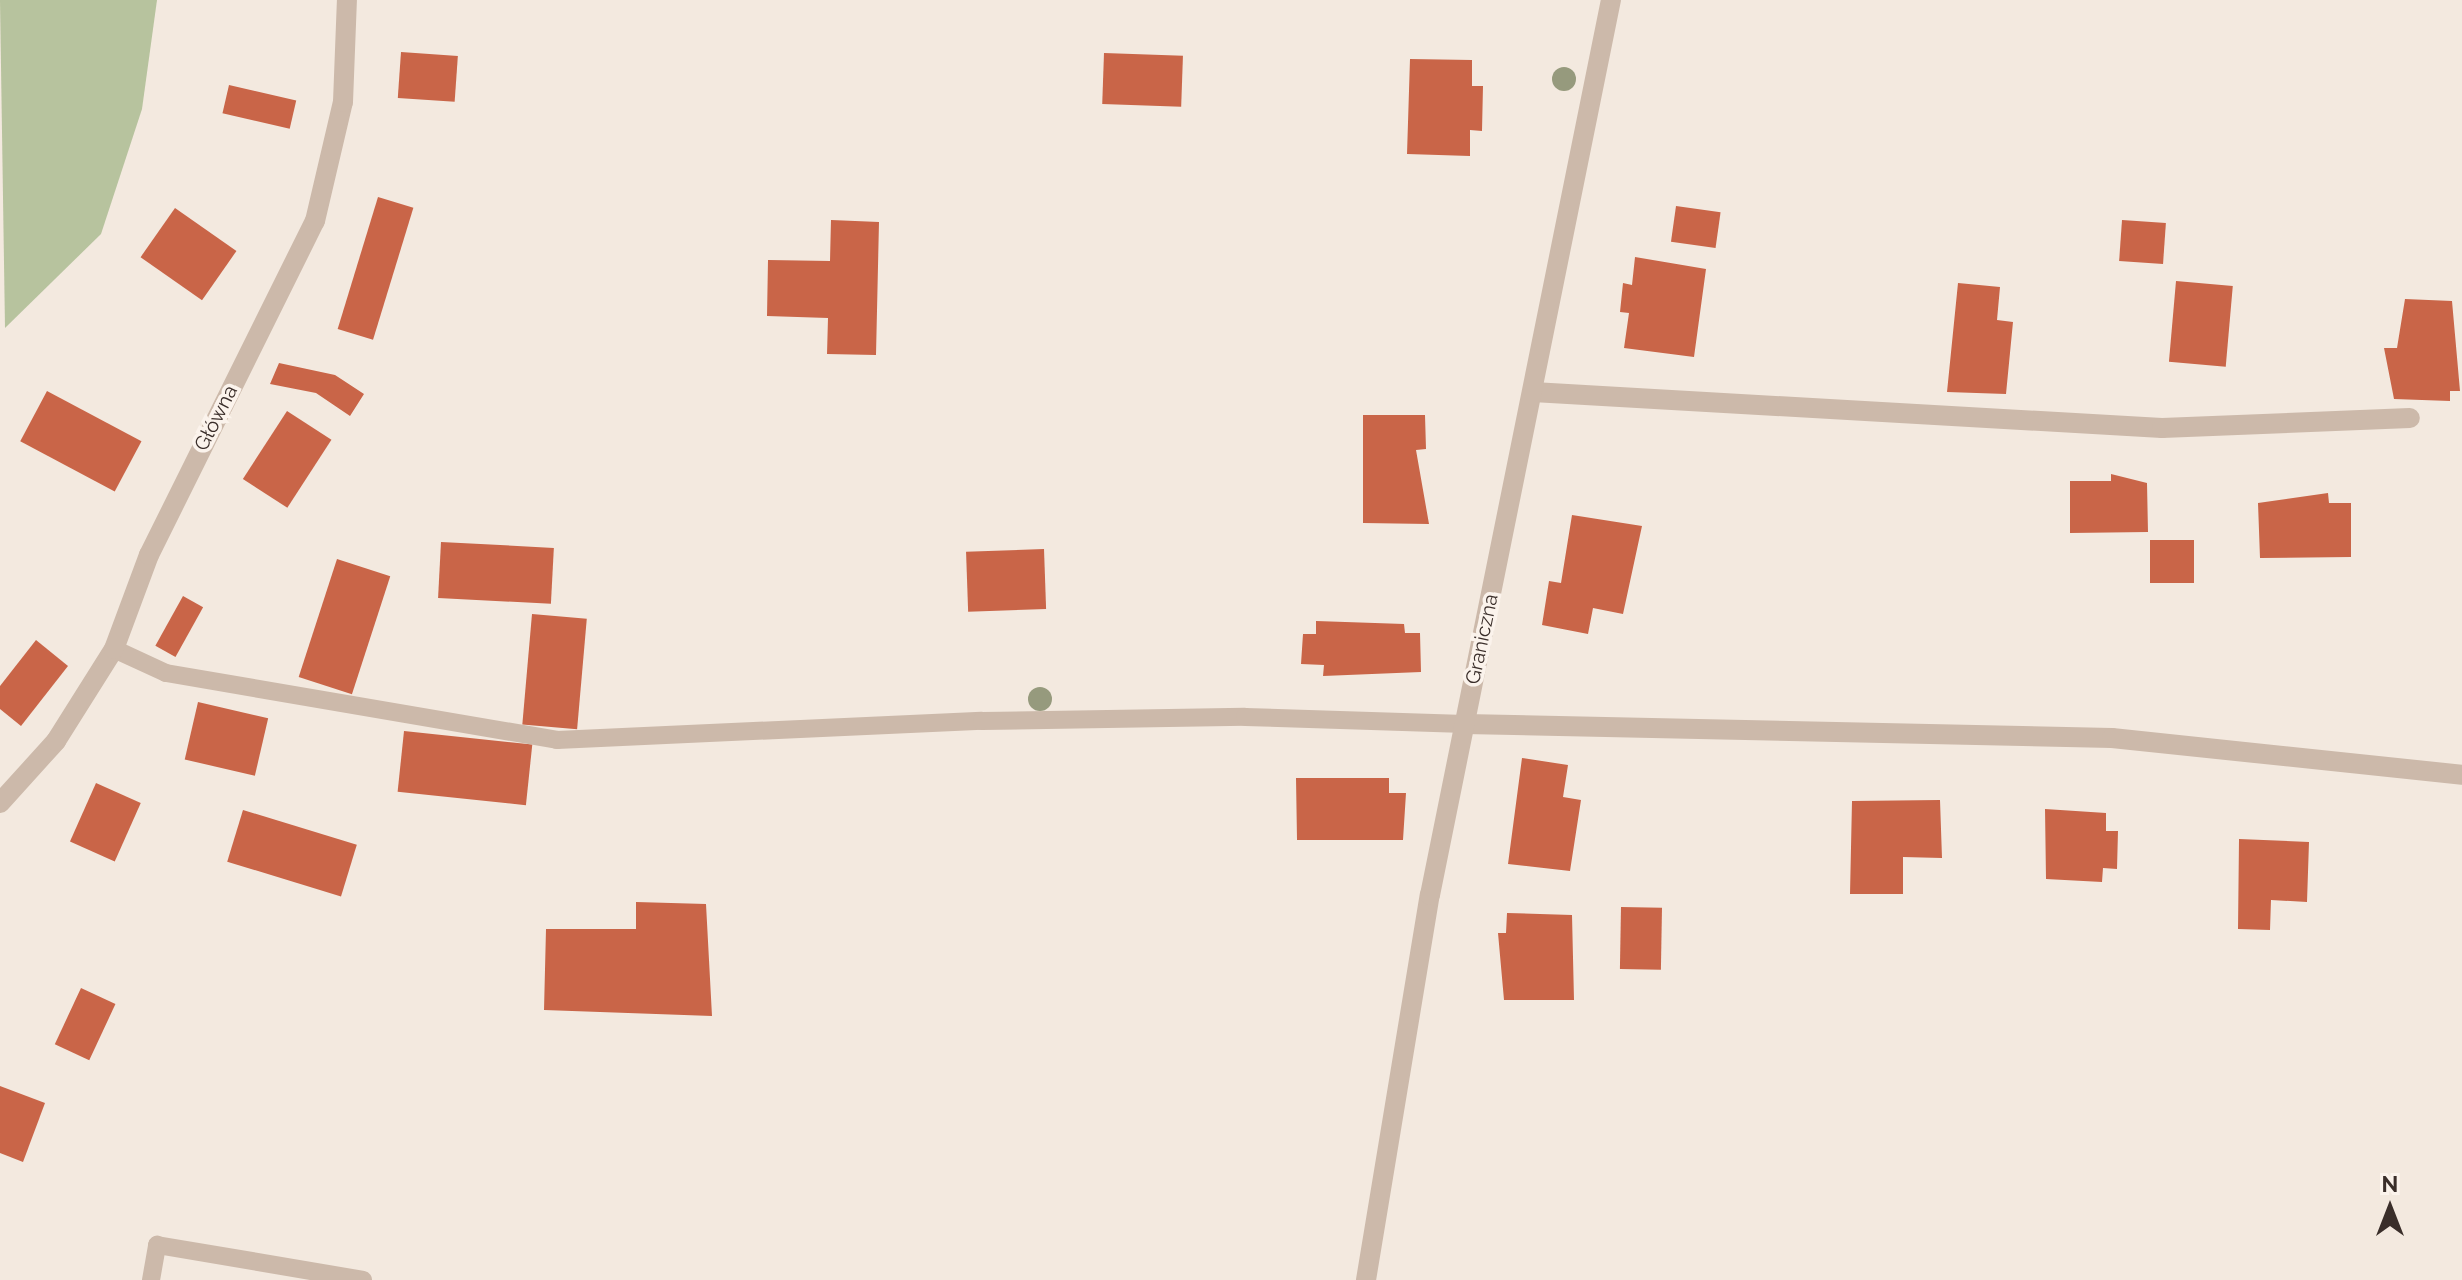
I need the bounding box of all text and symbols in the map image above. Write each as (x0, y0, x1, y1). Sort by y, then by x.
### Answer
street label: Główna (189, 381, 243, 455)
street label: Graniczna (1461, 592, 1503, 686)
north arrow (2350, 1168, 2430, 1248)
text: N (2382, 1171, 2398, 1197)

